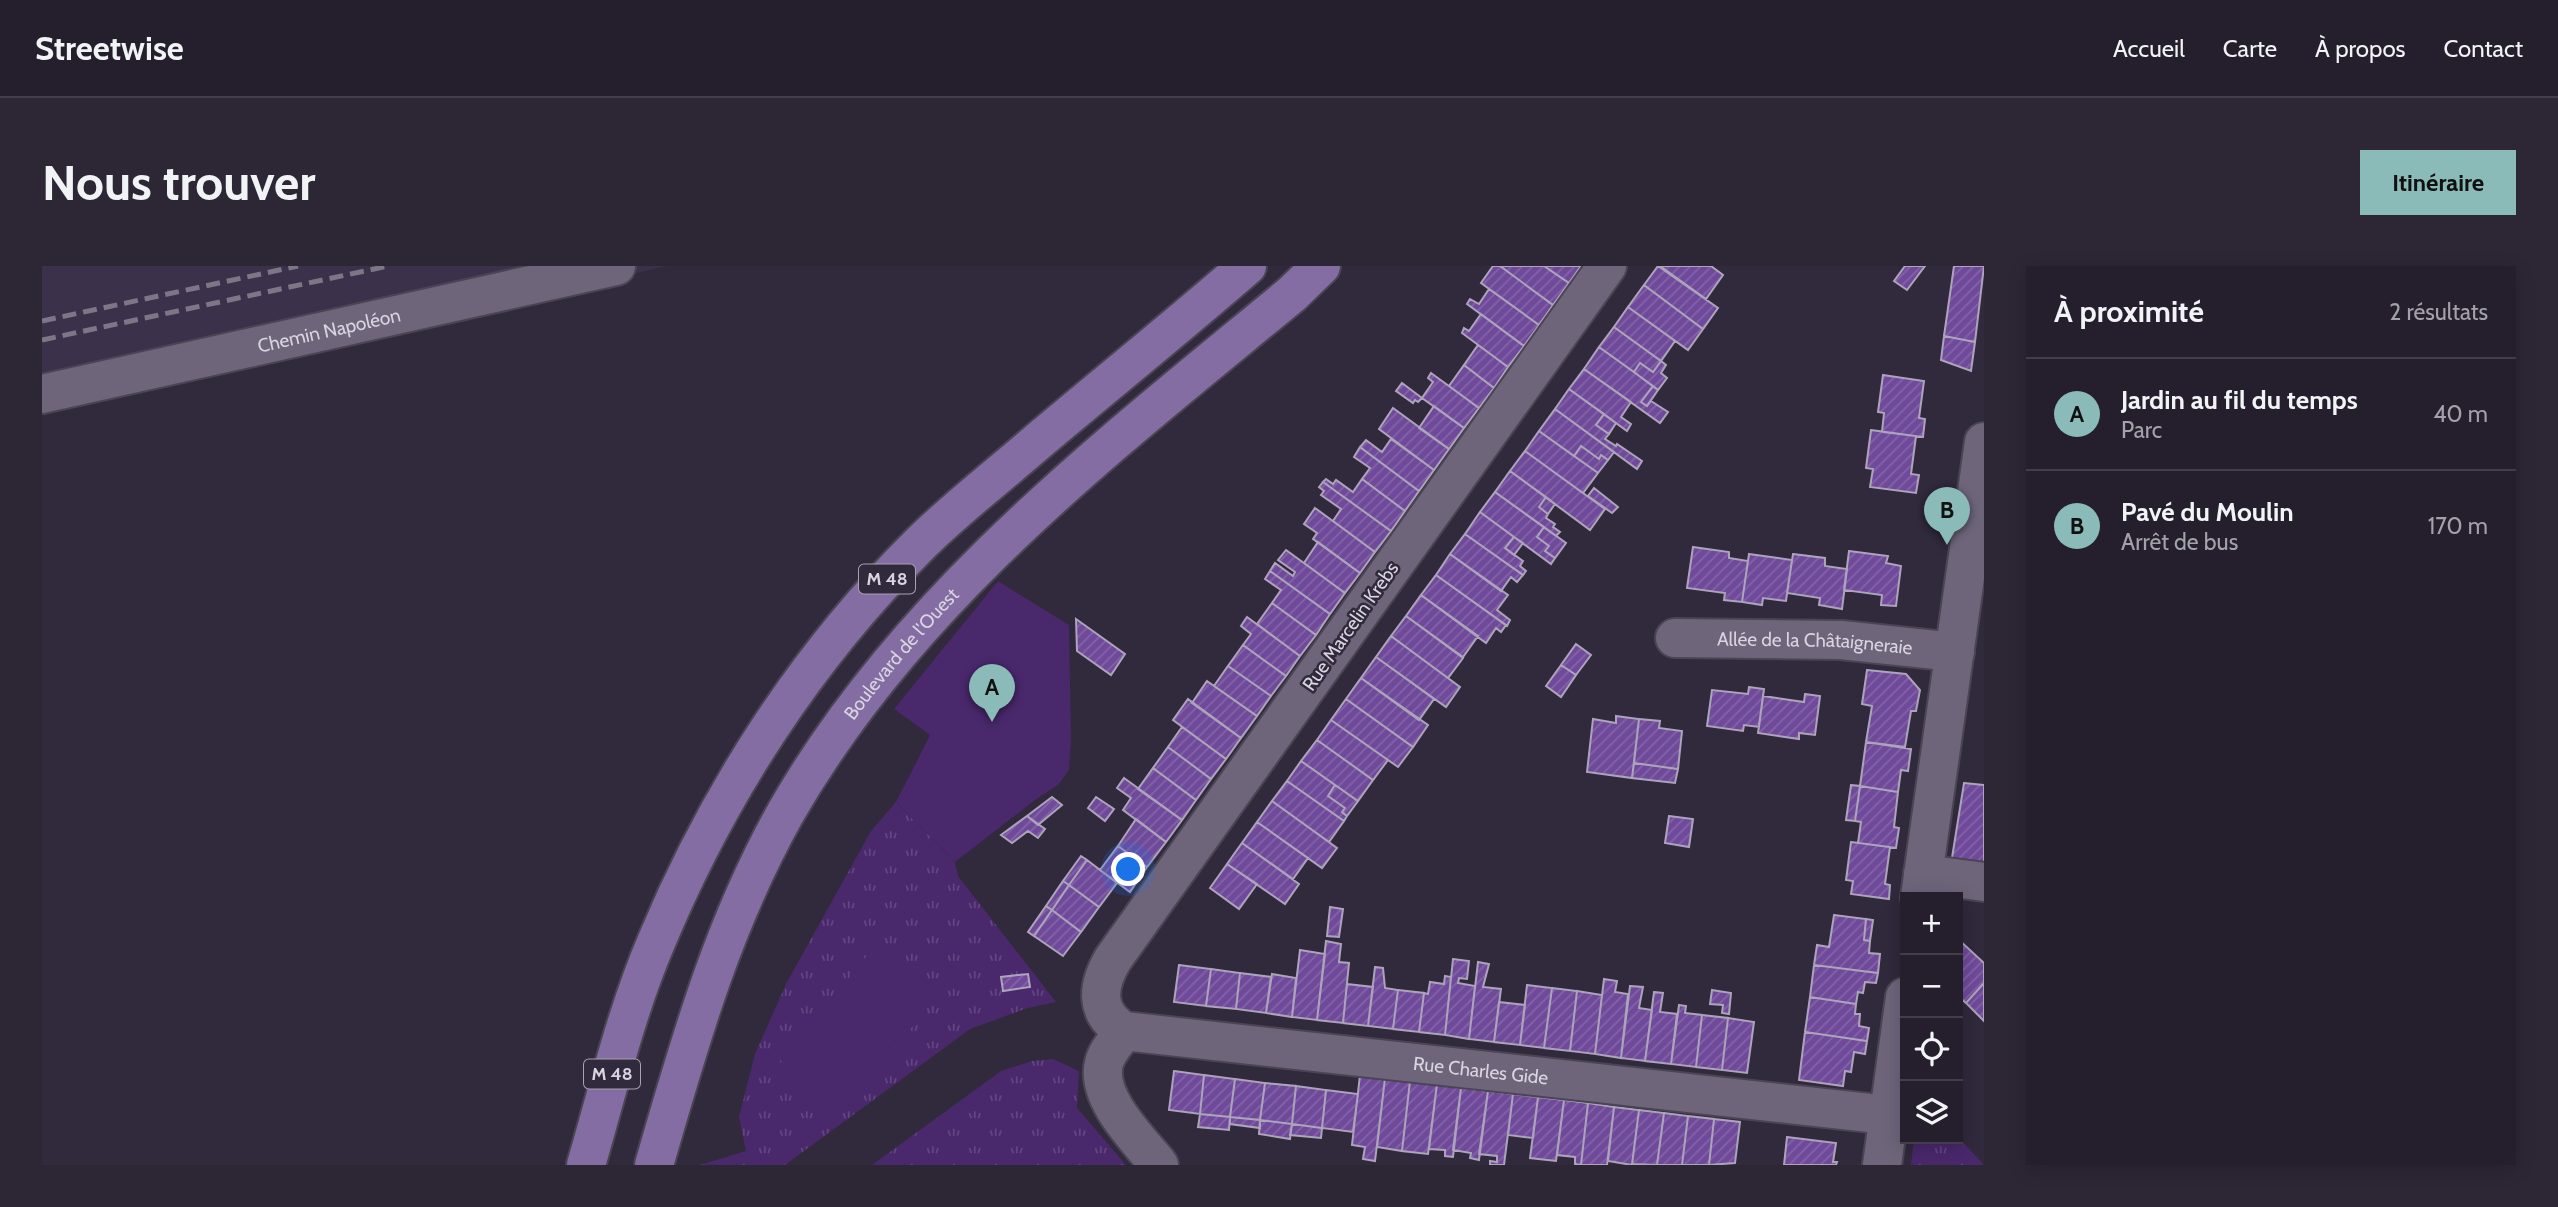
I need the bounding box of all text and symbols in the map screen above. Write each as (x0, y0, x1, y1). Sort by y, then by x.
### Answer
text: Streetwise (35, 28, 184, 68)
text: Accueil (2113, 34, 2185, 63)
text: Carte (2223, 34, 2277, 63)
text: À propos (2315, 34, 2406, 63)
text: Contact (2444, 34, 2523, 63)
button: Itinéraire (2360, 150, 2516, 215)
text: Nous trouver (42, 153, 316, 212)
text: À proximité (2054, 293, 2204, 330)
text: 2 résultats (2389, 298, 2488, 326)
street label: Chemin Napoléon (255, 303, 403, 358)
text: Jardin au fil du temps (2121, 384, 2358, 416)
text: A (2070, 400, 2084, 428)
text: 40 m (2433, 400, 2488, 428)
text: Parc (2121, 416, 2162, 444)
pin: B (1924, 487, 1970, 545)
text: Pavé du Moulin (2121, 496, 2294, 528)
text: B (2070, 512, 2084, 540)
text: 170 m (2428, 512, 2488, 540)
text: Arrêt de bus (2121, 528, 2238, 556)
street label: Rue Marcelin Krebs (1297, 557, 1403, 695)
road number: M 48 (859, 564, 915, 594)
street label: Boulevard de l'Ouest (839, 583, 964, 724)
street label: Allée de la Châtaigneraie (1717, 628, 1914, 659)
pin: A (969, 664, 1015, 722)
your location (1111, 852, 1145, 886)
map controls (1900, 892, 1963, 1144)
button: + (1900, 892, 1963, 955)
button: − (1900, 955, 1963, 1018)
button: locate (1900, 1018, 1963, 1081)
street label: Rue Charles Gide (1412, 1052, 1550, 1090)
road number: M 48 (584, 1060, 640, 1088)
button: layers (1900, 1081, 1963, 1144)

